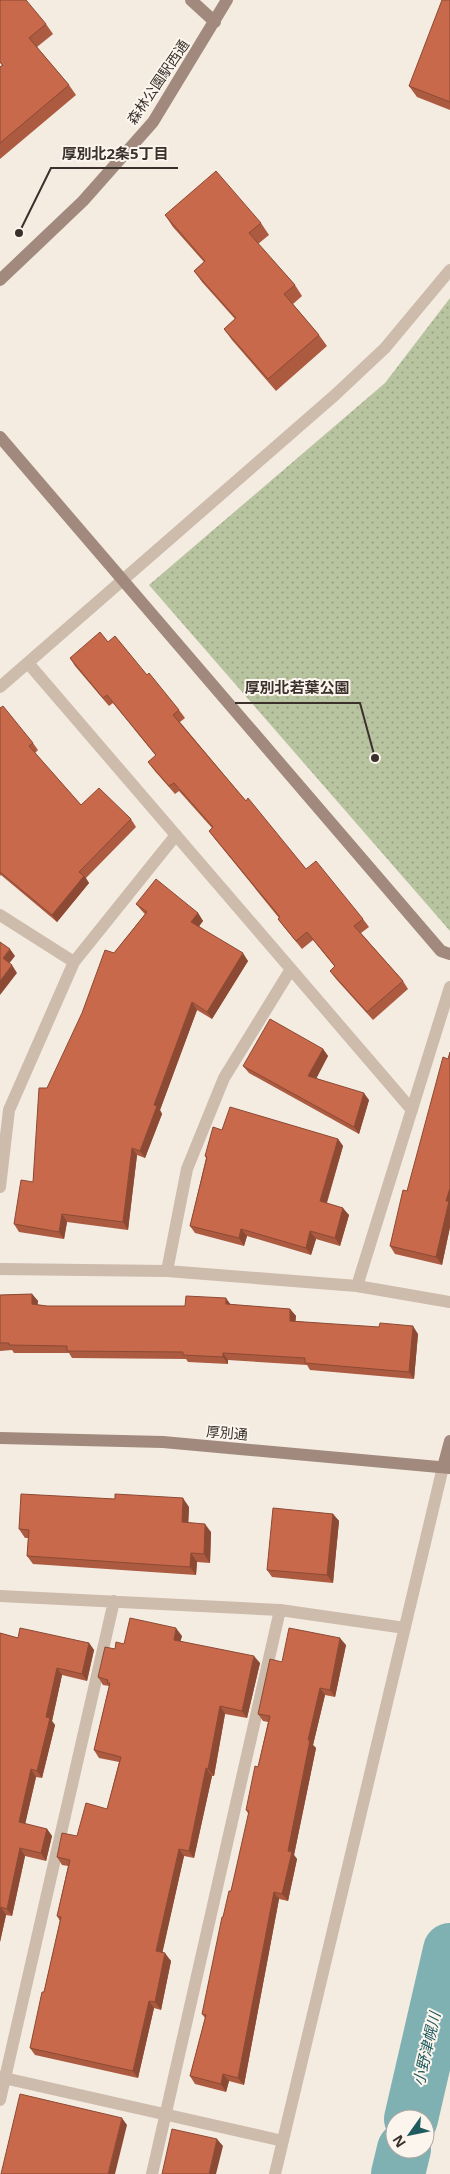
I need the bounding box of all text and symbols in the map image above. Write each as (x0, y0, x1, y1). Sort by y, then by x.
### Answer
street label: 森林公園駅西通 (122, 36, 193, 128)
callout: 厚別北2条5丁目 (51, 138, 178, 168)
text: 厚別北2条5丁目 (61, 143, 169, 163)
callout: 厚別北若葉公園 (235, 673, 360, 703)
text: 厚別北若葉公園 (244, 677, 350, 697)
street label: 厚別通 (205, 1421, 249, 1444)
water label: 小野津幌川 (408, 2008, 445, 2088)
north arrow (385, 2109, 435, 2159)
text: N (388, 2131, 410, 2151)

